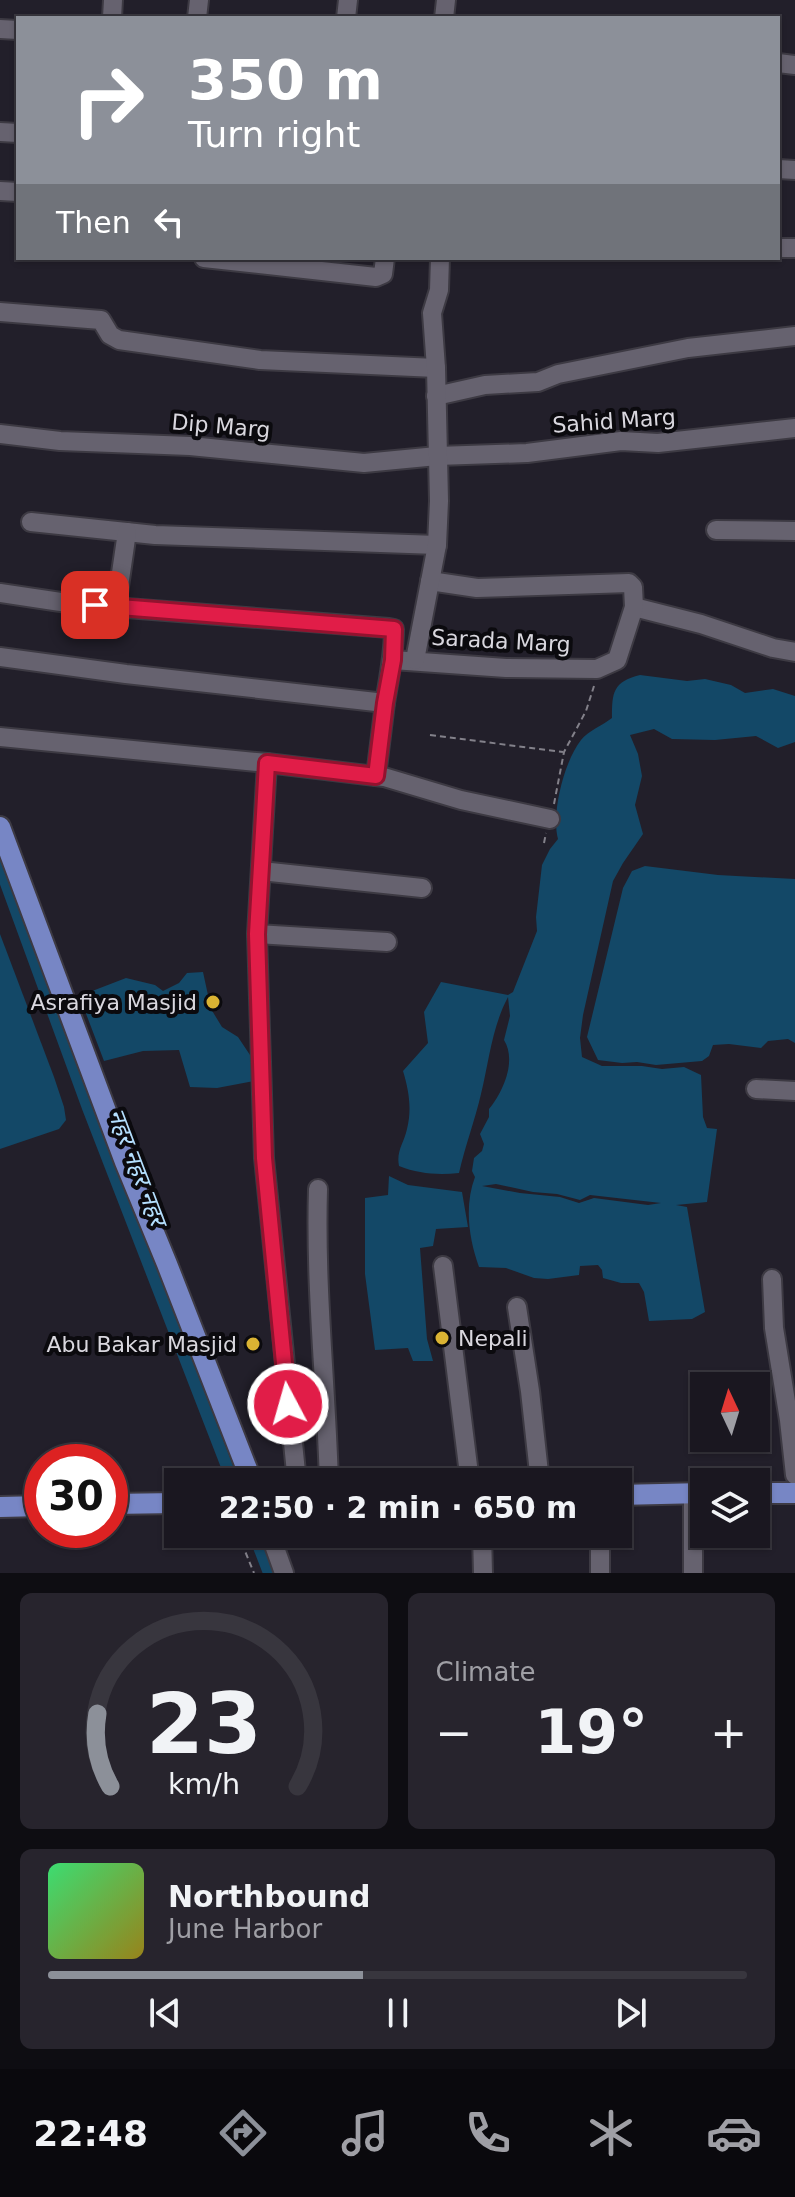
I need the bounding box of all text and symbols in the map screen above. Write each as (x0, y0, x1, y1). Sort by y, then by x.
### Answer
text: 350 m (188, 47, 383, 112)
icon: right (56, 48, 160, 152)
text: Turn right (188, 114, 360, 155)
icon: left (147, 200, 191, 244)
text: Then (56, 205, 131, 240)
street label: Sahid Marg (552, 404, 676, 438)
street label: Dip Marg (171, 409, 271, 443)
pin (61, 571, 129, 639)
icon: arrive (73, 583, 117, 627)
street label: Sarada Marg (431, 625, 571, 657)
place label: Asrafiya Masjid (30, 990, 197, 1015)
marker: Asrafiya Masjid (204, 993, 222, 1011)
water label: नहर नहर नहर (102, 1105, 174, 1233)
place label: Nepali (458, 1326, 528, 1351)
marker: Nepali (433, 1329, 451, 1347)
place label: Abu Bakar Masjid (46, 1332, 237, 1357)
marker: Abu Bakar Masjid (244, 1335, 262, 1353)
position arrow (246, 1362, 330, 1446)
north arrow (690, 1372, 770, 1452)
map controls (690, 1372, 770, 1548)
speed limit sign: 30 (24, 1444, 128, 1548)
button: layers (690, 1468, 770, 1548)
text: 22:50 · 2 min · 650 m (219, 1490, 577, 1525)
text: Climate (436, 1657, 536, 1687)
text: 23 (146, 1676, 262, 1773)
text: 19° (535, 1697, 648, 1767)
text: − (436, 1707, 472, 1758)
text: + (710, 1707, 747, 1758)
text: km/h (168, 1767, 240, 1801)
text: Northbound (168, 1879, 371, 1914)
text: June Harbor (168, 1914, 322, 1944)
icon: previous (143, 1991, 187, 2035)
icon: pause (376, 1991, 420, 2035)
icon: next (609, 1991, 653, 2035)
icon: directions (215, 2105, 271, 2161)
icon: music (337, 2105, 393, 2161)
icon: phone (460, 2105, 516, 2161)
icon: climate (583, 2105, 639, 2161)
icon: car (706, 2105, 762, 2161)
text: 22:48 (33, 2113, 148, 2154)

